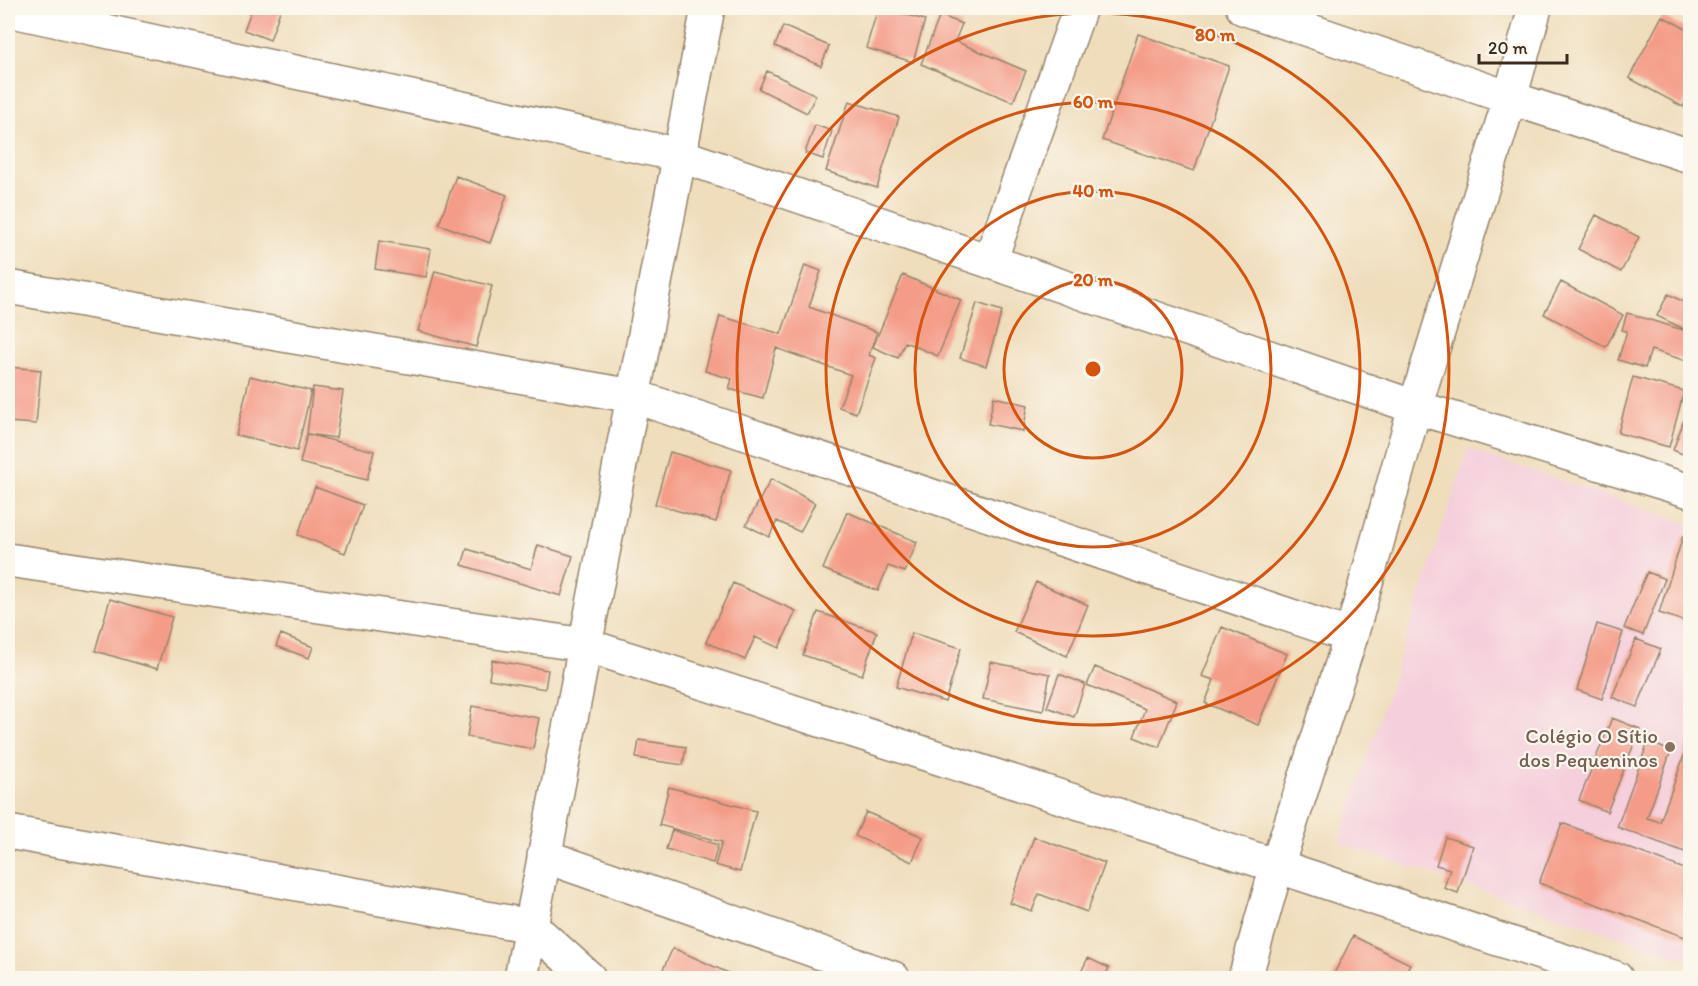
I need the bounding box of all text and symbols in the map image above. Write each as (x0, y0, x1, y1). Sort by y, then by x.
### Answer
text: 80 m (1195, 24, 1236, 46)
scale bar (1479, 27, 1568, 65)
text: 20 m (1488, 37, 1528, 59)
text: 60 m (1073, 91, 1114, 113)
text: 40 m (1072, 180, 1114, 202)
text: 20 m (1073, 269, 1114, 291)
centre of rings (1083, 359, 1103, 379)
place label: Colégio O Sítio dos Pequeninos (1519, 723, 1658, 772)
marker: Colégio O Sítio dos Pequeninos (1663, 740, 1677, 754)

